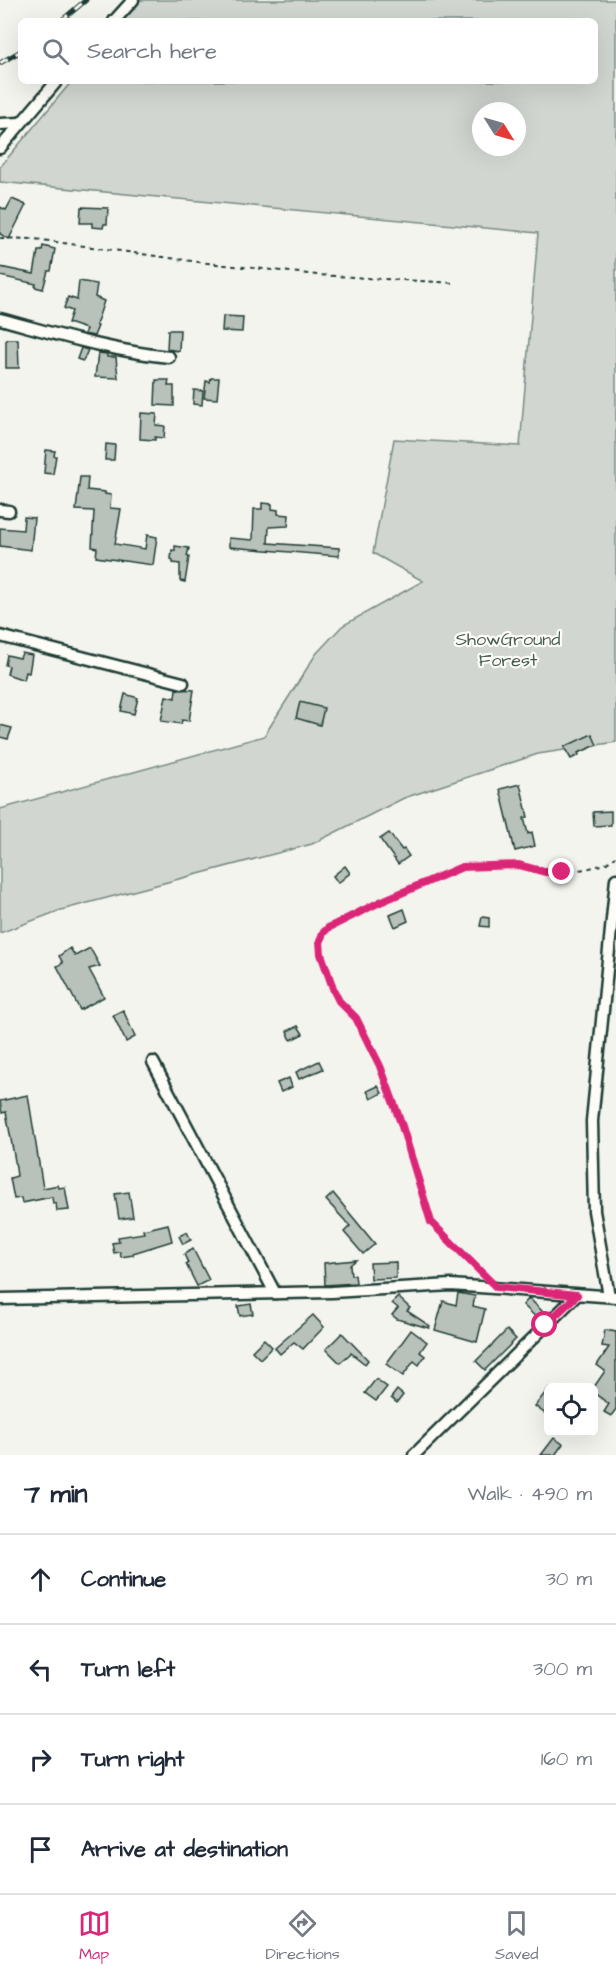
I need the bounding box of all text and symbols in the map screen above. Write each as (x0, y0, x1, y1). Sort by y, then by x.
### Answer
search box (18, 18, 598, 84)
icon: search (39, 35, 72, 68)
text: Search here (87, 36, 217, 67)
north arrow (472, 102, 526, 156)
park label: ShowGround Forest (455, 627, 561, 673)
route end (548, 858, 574, 884)
route start (531, 1311, 557, 1337)
map controls (544, 1383, 598, 1437)
button: locate (544, 1383, 598, 1437)
text: 7 min (24, 1476, 88, 1512)
text: Walk · 490 m (468, 1480, 592, 1508)
icon: ahead (24, 1563, 57, 1596)
text: Continue (81, 1564, 166, 1595)
text: 30 m (546, 1565, 592, 1593)
icon: left (24, 1653, 57, 1686)
text: Turn left (81, 1654, 175, 1685)
text: 300 m (533, 1655, 592, 1683)
icon: right (24, 1743, 57, 1776)
text: Turn right (81, 1744, 184, 1775)
text: 160 m (541, 1745, 592, 1773)
icon: arrive (24, 1833, 57, 1866)
text: Arrive at destination (81, 1834, 288, 1865)
tab: Map (78, 1907, 111, 1965)
tab: Directions (266, 1907, 340, 1965)
tab: Saved (495, 1907, 538, 1965)

